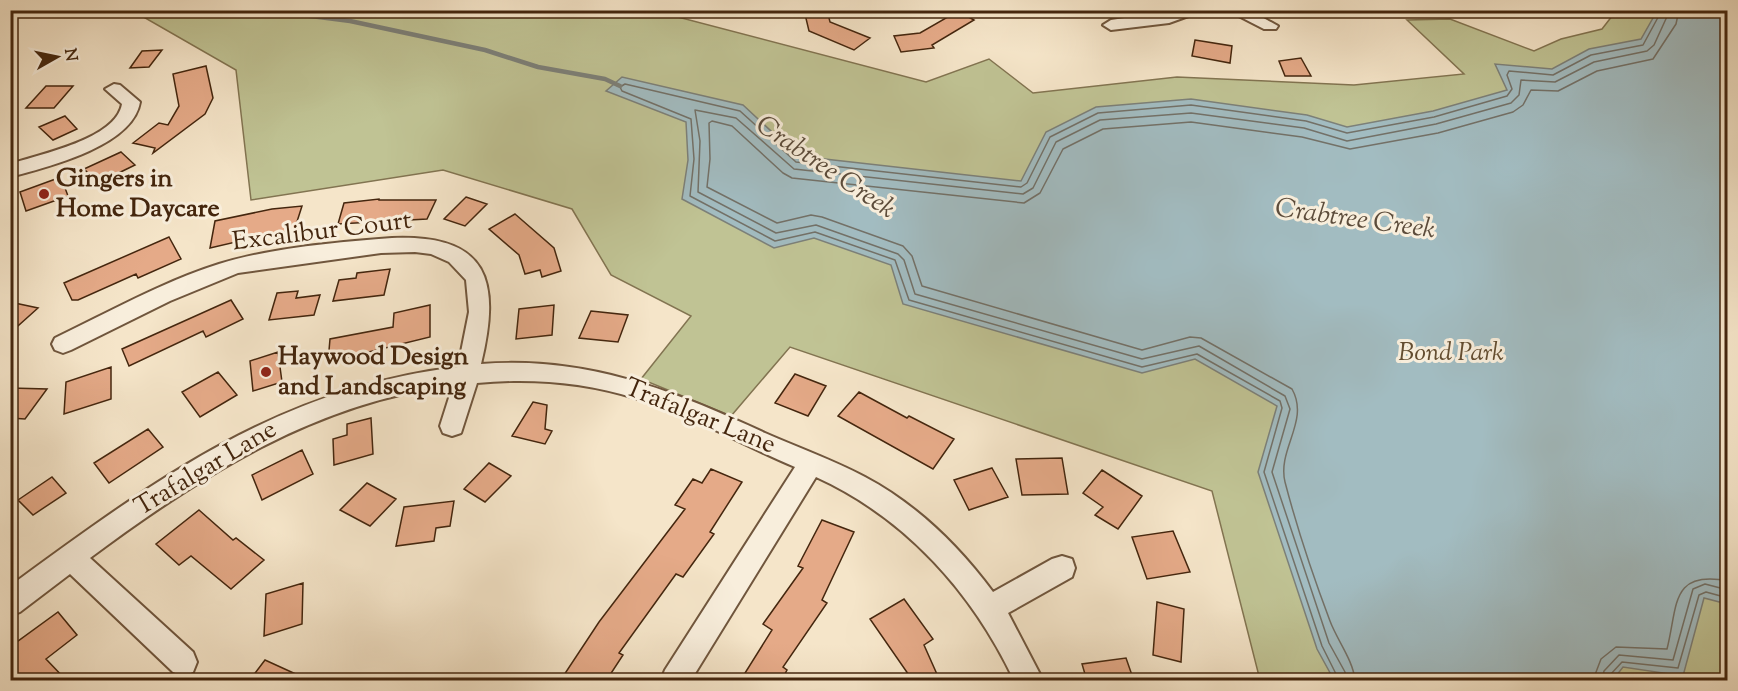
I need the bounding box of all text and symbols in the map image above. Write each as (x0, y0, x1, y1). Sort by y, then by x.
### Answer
north arrow (27, 27, 87, 87)
text: N (57, 47, 82, 63)
water label: Crabtree Creek (747, 107, 903, 229)
place label: Gingers in Home Daycare (56, 161, 220, 228)
marker: Gingers in Home Daycare (37, 187, 51, 201)
water label: Crabtree Creek (1272, 189, 1438, 251)
street label: Excalibur Court (230, 203, 414, 261)
park label: Bond Park (1398, 335, 1504, 372)
place label: Haywood Design and Landscaping (278, 339, 469, 406)
marker: Haywood Design and Landscaping (259, 365, 273, 379)
street label: Trafalgar Lane (619, 370, 781, 464)
street label: Trafalgar Lane (128, 412, 284, 526)

